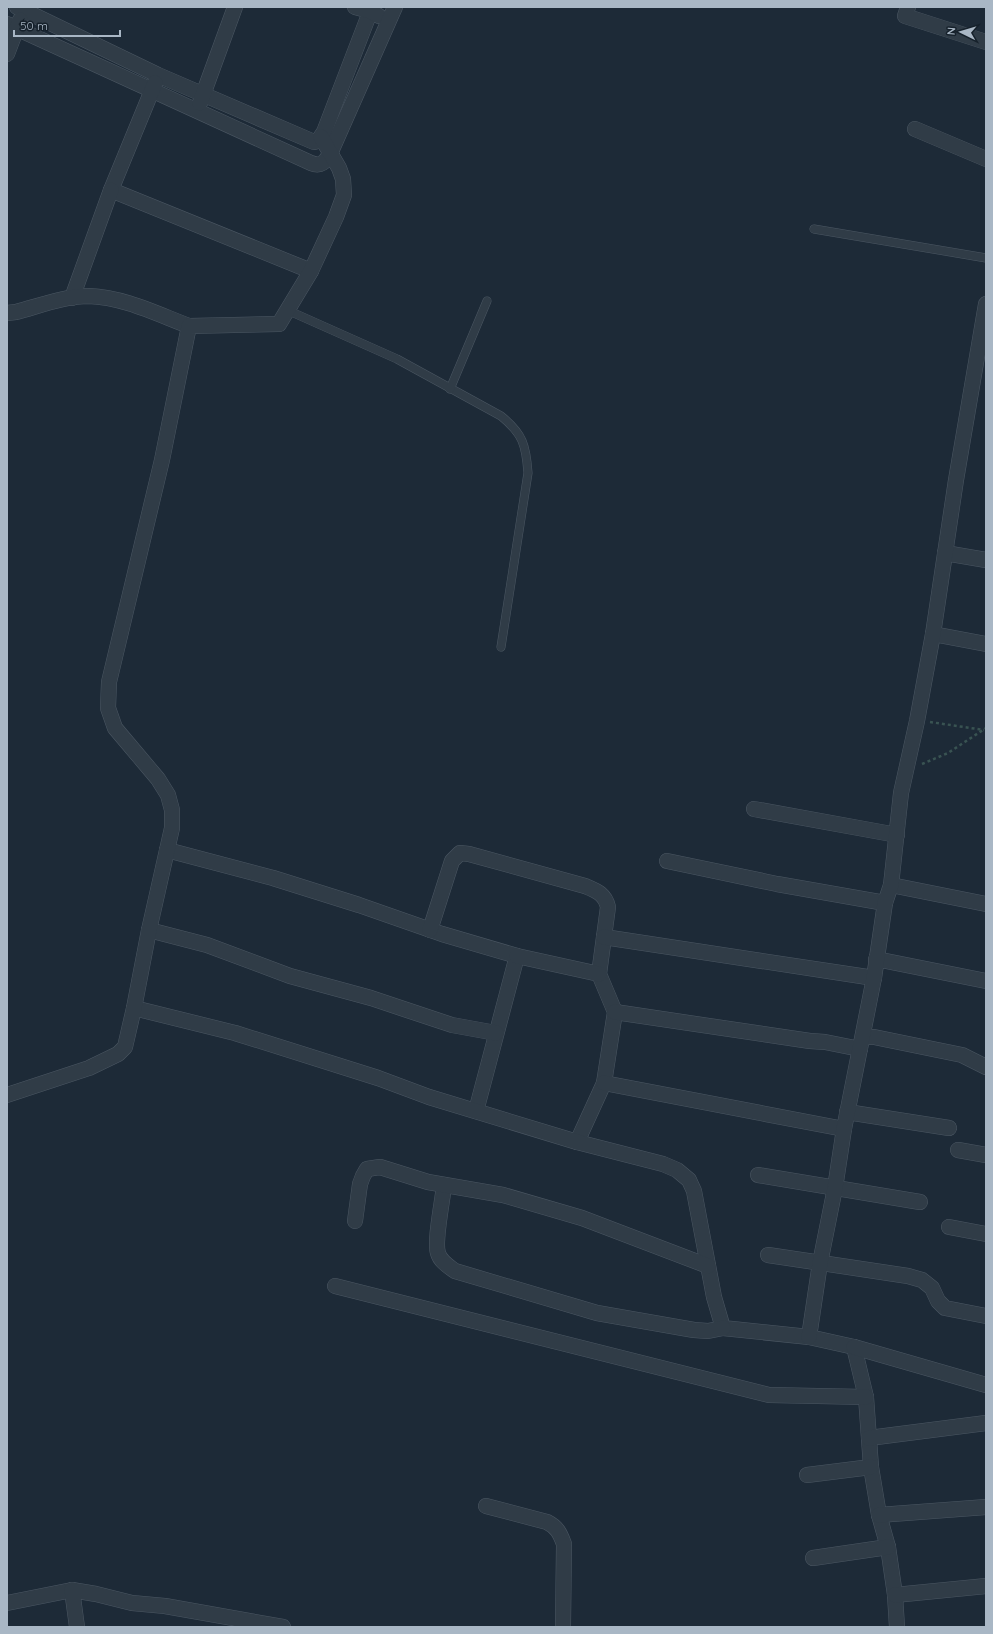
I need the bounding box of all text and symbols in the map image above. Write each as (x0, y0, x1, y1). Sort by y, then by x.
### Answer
scale bar (14, 12, 120, 38)
north arrow (941, 12, 981, 52)
text: 50 m (20, 18, 48, 33)
text: N (944, 26, 958, 36)

